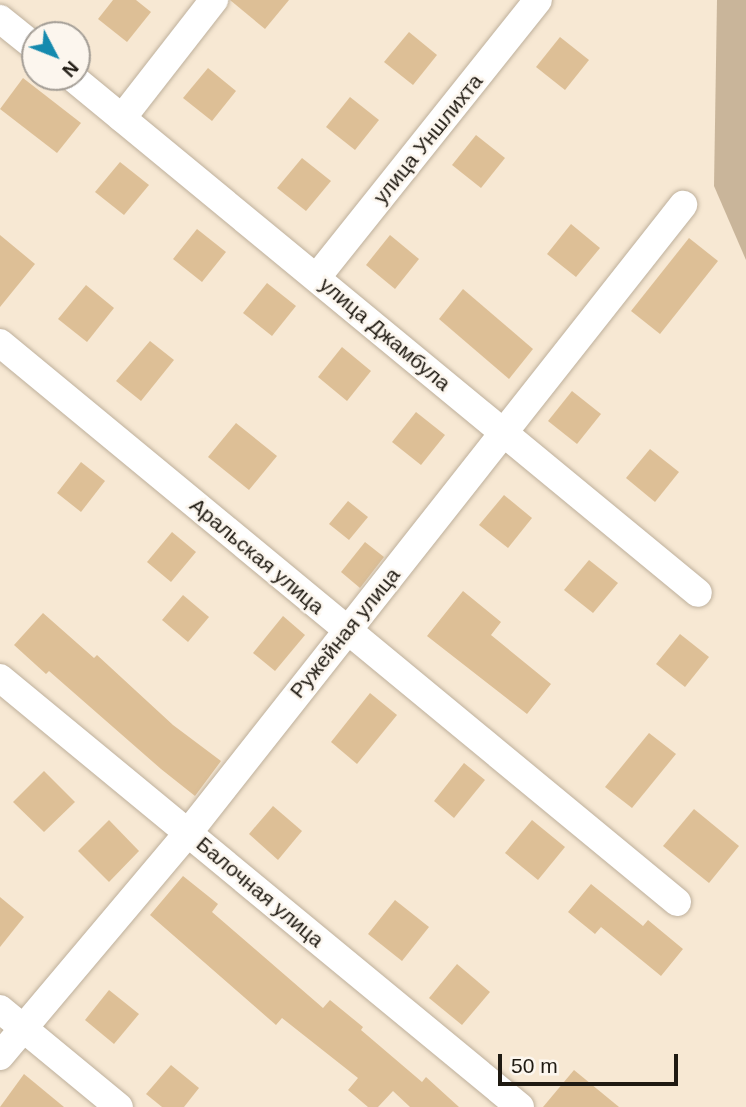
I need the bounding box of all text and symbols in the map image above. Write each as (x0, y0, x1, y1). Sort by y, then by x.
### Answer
north arrow (21, 21, 91, 91)
text: N (58, 57, 83, 81)
street label: улица Уншлихта (368, 69, 488, 209)
street label: улица Джамбула (314, 272, 456, 396)
street label: Аральская улица (185, 493, 329, 619)
street label: Ружейная улица (285, 563, 405, 703)
street label: Балочная улица (191, 831, 329, 953)
scale bar (501, 1040, 681, 1084)
text: 50 m (511, 1054, 558, 1077)

